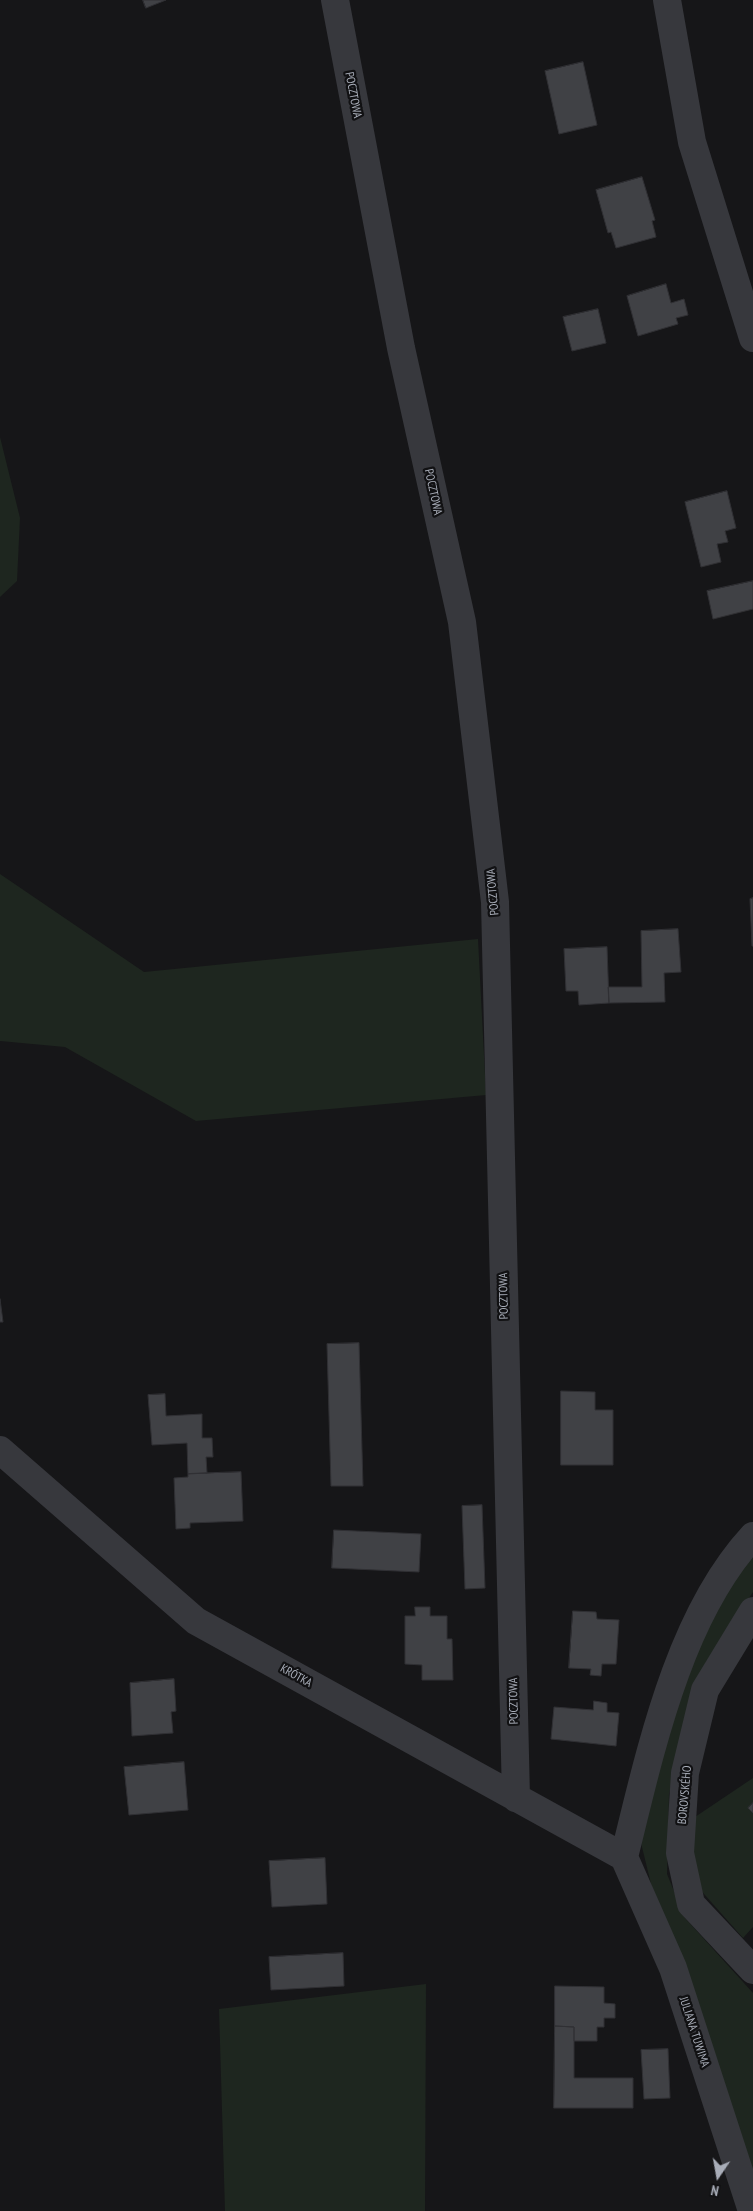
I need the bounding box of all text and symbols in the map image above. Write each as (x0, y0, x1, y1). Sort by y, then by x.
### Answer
street label: POCZTOWA (341, 71, 365, 119)
street label: POCZTOWA (421, 468, 445, 516)
street label: POCZTOWA (484, 868, 502, 916)
street label: POCZTOWA (496, 1272, 512, 1320)
street label: KRÓTKA (278, 1661, 314, 1691)
street label: POCZTOWA (506, 1677, 522, 1725)
street label: BOROVSKÉHO (675, 1765, 695, 1825)
street label: JULIANA TUWIMA (676, 1995, 712, 2069)
north arrow (693, 2151, 743, 2201)
text: N (709, 2181, 720, 2200)

